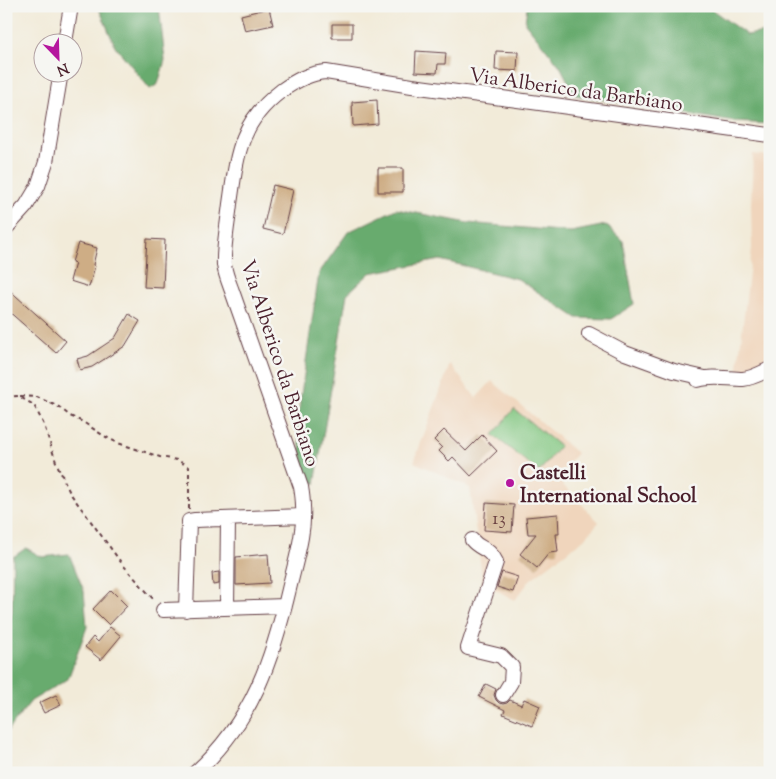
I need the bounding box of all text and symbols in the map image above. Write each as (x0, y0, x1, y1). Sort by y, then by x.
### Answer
north arrow (32, 32, 82, 82)
text: N (53, 57, 71, 80)
street label: Via Alberico da Barbiano (467, 62, 685, 121)
street label: Via Alberico da Barbiano (232, 257, 326, 471)
place label: Castelli International School (520, 460, 697, 512)
marker: Castelli International School (504, 477, 516, 489)
house number: 13 (492, 507, 506, 533)

